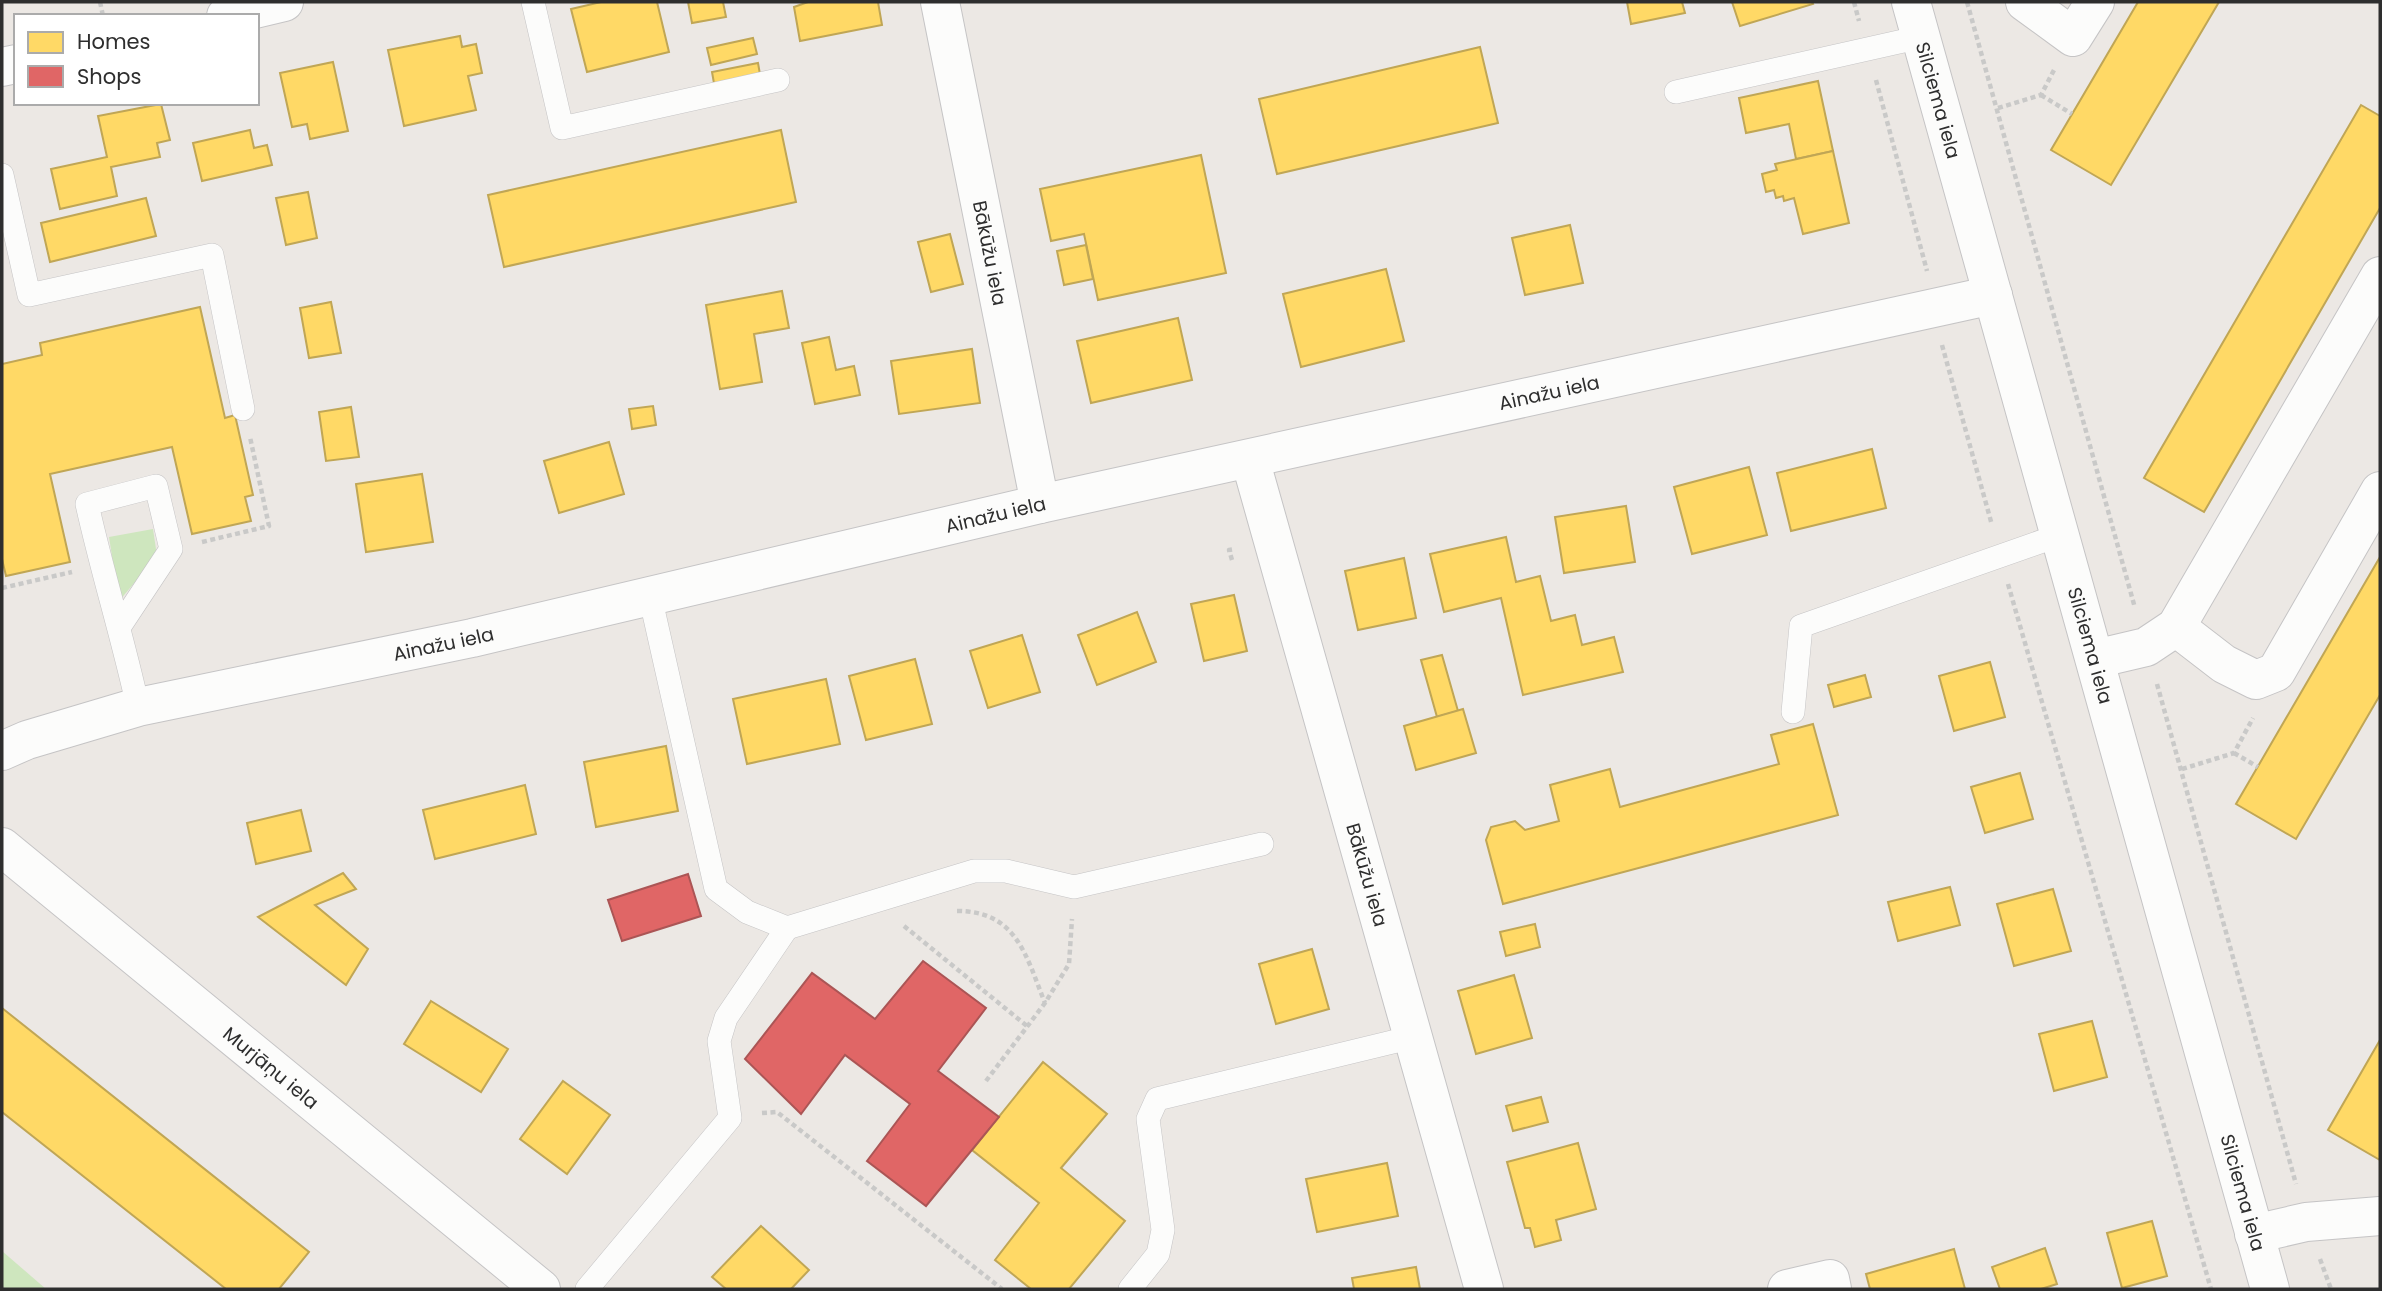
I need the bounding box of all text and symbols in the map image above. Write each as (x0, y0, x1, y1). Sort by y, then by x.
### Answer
legend (14, 14, 259, 105)
text: Homes (77, 27, 151, 56)
street label: Silciema iela (1909, 39, 1967, 162)
text: Shops (77, 62, 141, 91)
street label: Bākūžu iela (966, 198, 1013, 308)
street label: Ainažu iela (1496, 369, 1602, 417)
street label: Ainažu iela (943, 490, 1049, 540)
street label: Silciema iela (2061, 584, 2119, 707)
street label: Ainažu iela (391, 620, 497, 668)
street label: Bākūžu iela (1339, 820, 1394, 930)
street label: Murjāņu iela (217, 1021, 324, 1115)
street label: Silciema iela (2213, 1131, 2272, 1254)

